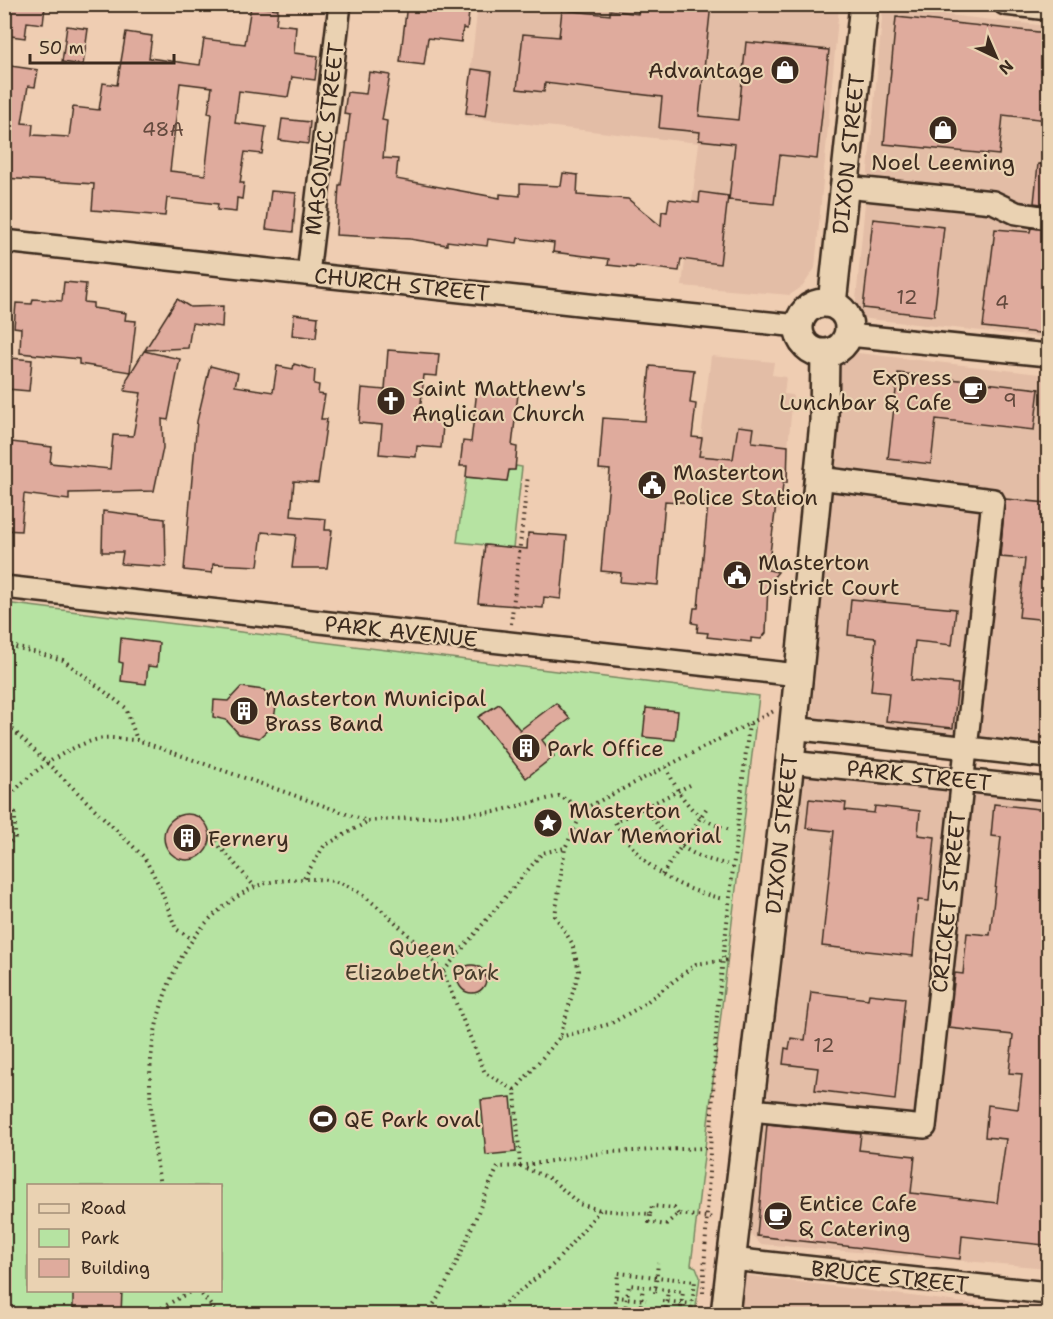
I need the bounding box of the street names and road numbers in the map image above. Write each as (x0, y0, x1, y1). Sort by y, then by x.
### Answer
street label: MASONIC STREET (298, 40, 351, 237)
street label: DIXON STREET (826, 72, 871, 236)
street label: CHURCH STREET (313, 261, 492, 308)
street label: PARK AVENUE (323, 609, 479, 654)
street label: DIXON STREET (759, 752, 804, 916)
street label: PARK STREET (845, 753, 993, 798)
street label: CRICKET STREET (925, 809, 972, 994)
street label: BRUCE STREET (810, 1254, 971, 1299)

